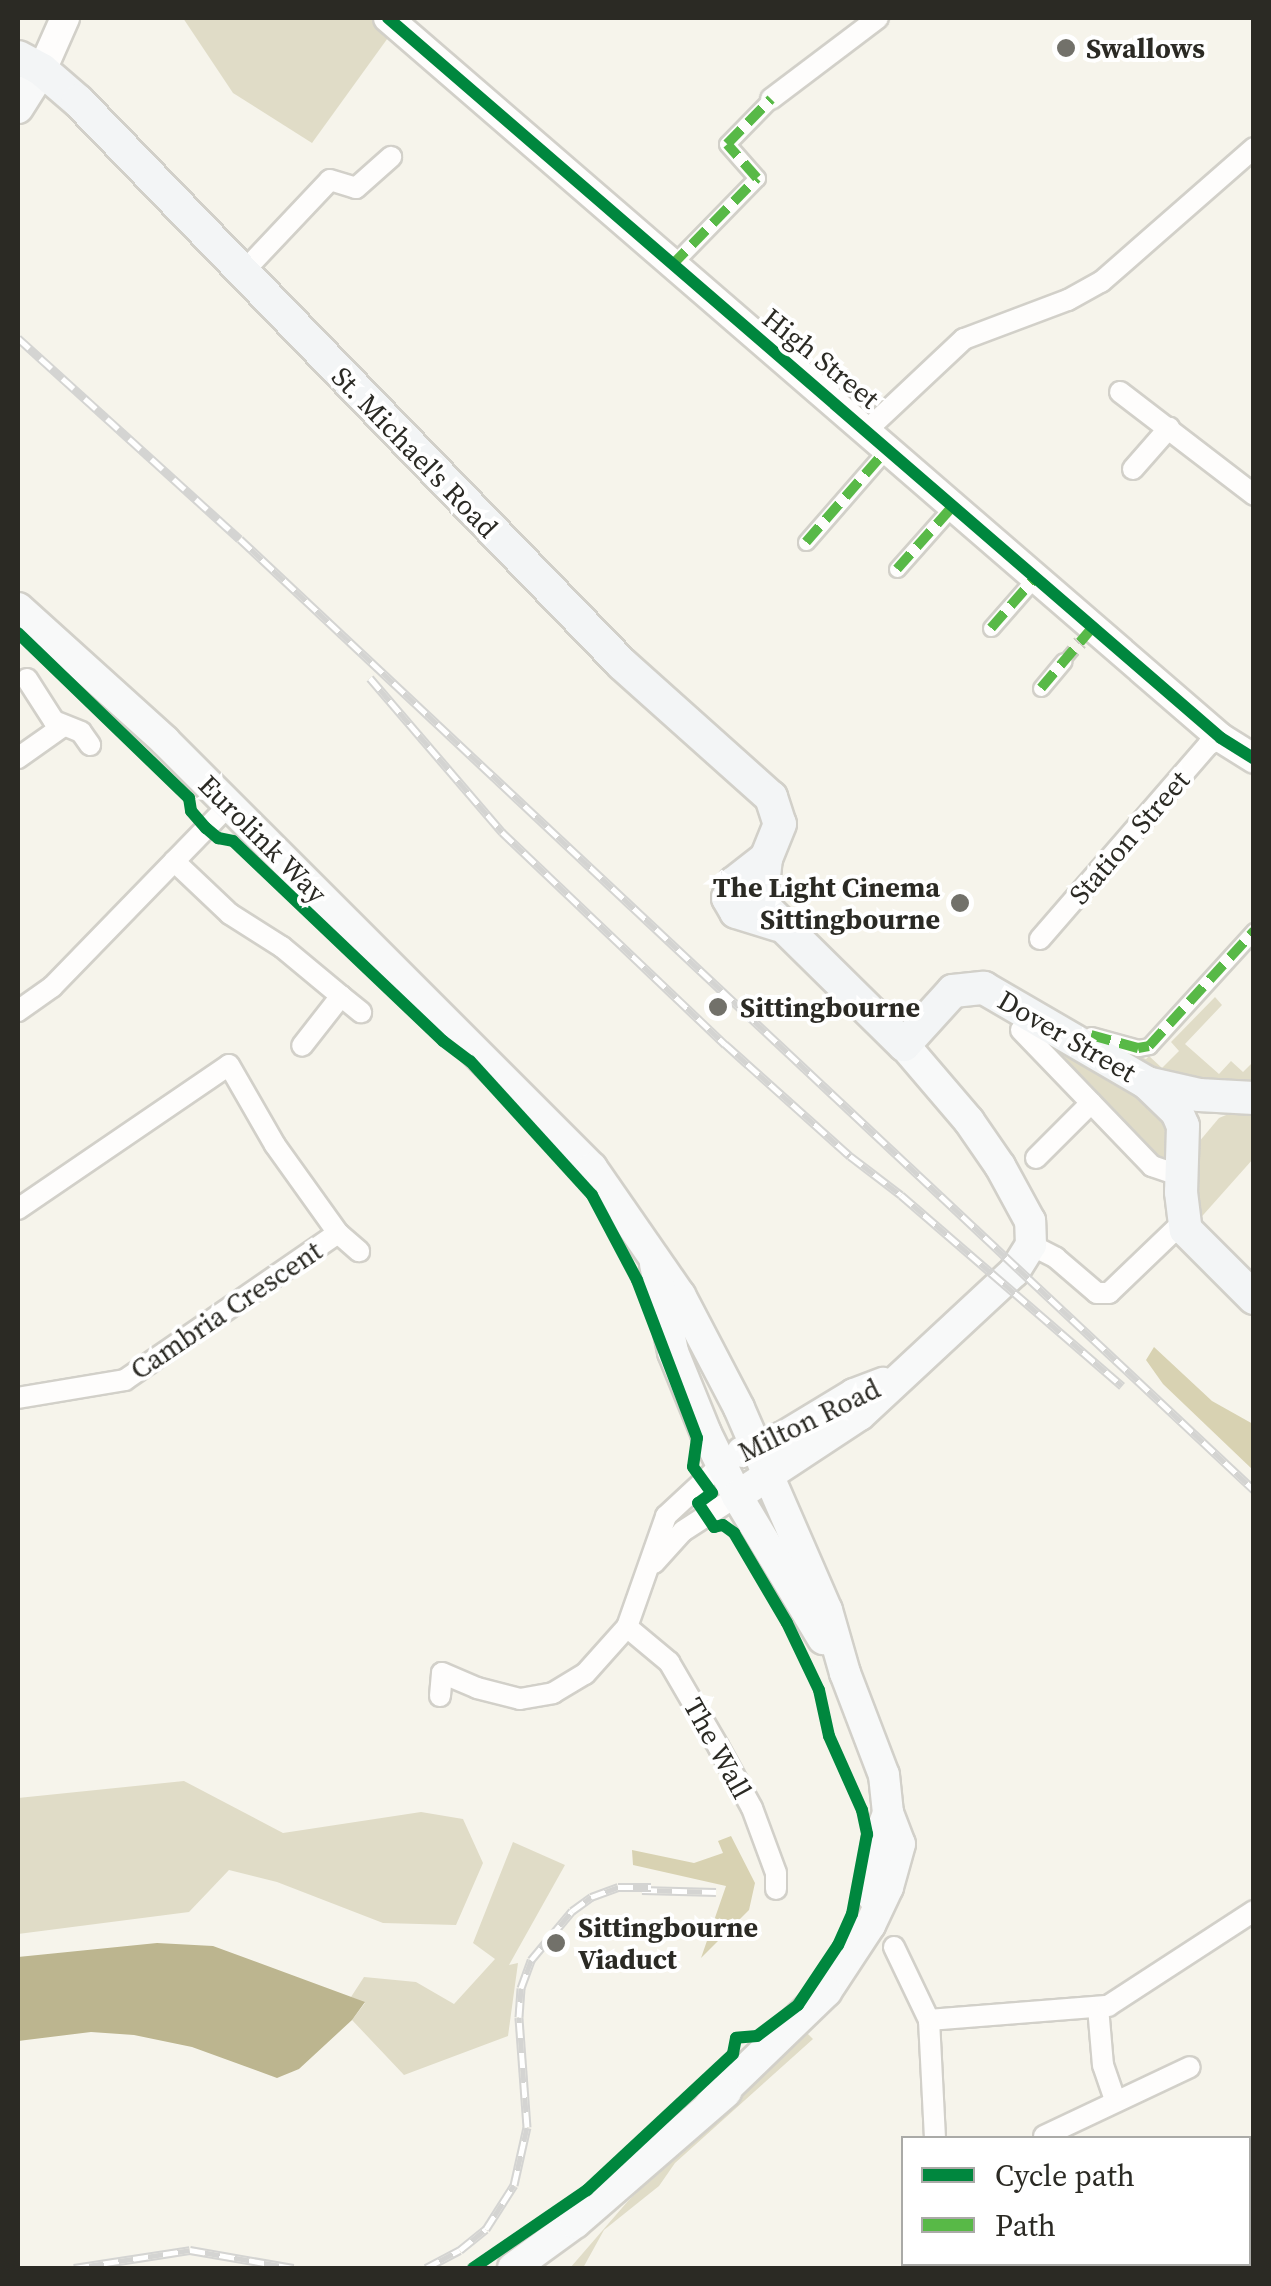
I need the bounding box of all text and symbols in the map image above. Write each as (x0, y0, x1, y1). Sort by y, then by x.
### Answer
place label: Swallows (1086, 31, 1205, 65)
marker: Swallows (1055, 37, 1077, 59)
street label: High Street (756, 301, 886, 415)
street label: St. Michael's Road (325, 360, 505, 544)
street label: Station Street (1062, 763, 1196, 911)
street label: Eurolink Way (192, 768, 334, 910)
place label: The Light Cinema Sittingbourne (713, 870, 940, 936)
marker: The Light Cinema Sittingbourne (949, 892, 971, 914)
street label: Dover Street (992, 983, 1142, 1089)
place label: Sittingbourne (740, 990, 920, 1024)
marker: Sittingbourne (705, 994, 731, 1020)
street label: Cambria Crescent (124, 1234, 328, 1386)
street label: Milton Road (733, 1371, 885, 1469)
street label: The Wall (677, 1692, 759, 1804)
place label: Sittingbourne Viaduct (578, 1910, 758, 1976)
marker: Sittingbourne Viaduct (543, 1930, 569, 1956)
legend (901, 2136, 1251, 2266)
text: Cycle path (995, 2155, 1135, 2196)
text: Path (995, 2205, 1056, 2246)

